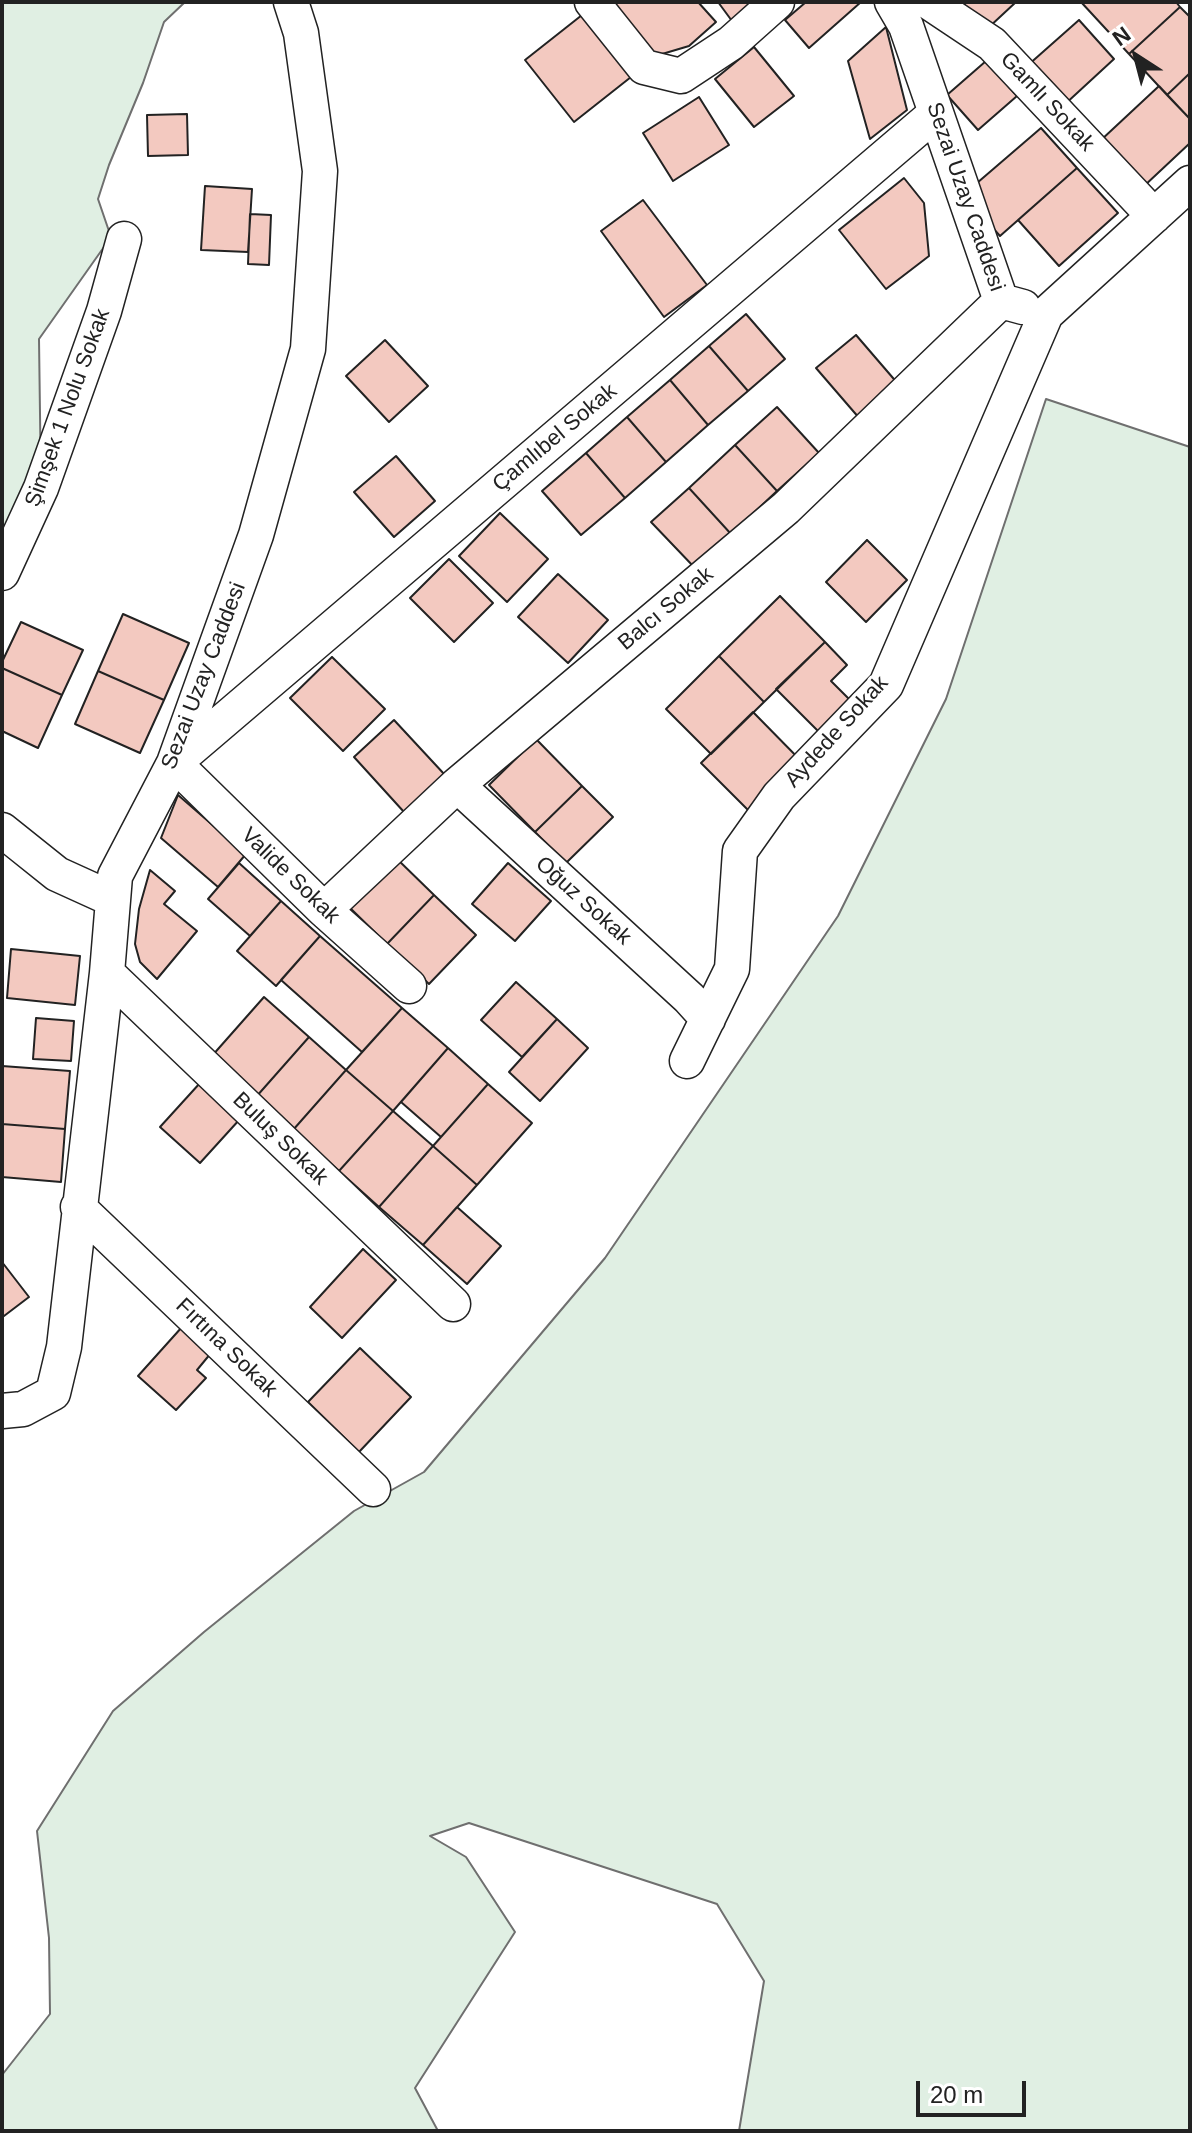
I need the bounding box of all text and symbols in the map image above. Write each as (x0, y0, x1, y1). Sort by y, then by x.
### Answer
north arrow (1096, 16, 1176, 96)
text: N (1108, 21, 1135, 51)
street label: Gamlı Sokak (994, 47, 1100, 157)
street label: Sezai Uzay Caddesi (920, 99, 1010, 295)
street label: Şimşek 1 Nolu Sokak (20, 305, 116, 511)
street label: Çamlıbel Sokak (488, 378, 622, 498)
street label: Balcı Sokak (613, 562, 719, 656)
street label: Sezai Uzay Caddesi (156, 579, 252, 773)
street label: Aydede Sokak (780, 671, 894, 793)
street label: Valide Sokak (235, 822, 345, 930)
street label: Oğuz Sokak (530, 851, 636, 951)
street label: Buluş Sokak (227, 1087, 333, 1191)
street label: Fırtına Sokak (170, 1293, 282, 1403)
scale bar (920, 2065, 1030, 2115)
text: 20 m (930, 2081, 983, 2108)

